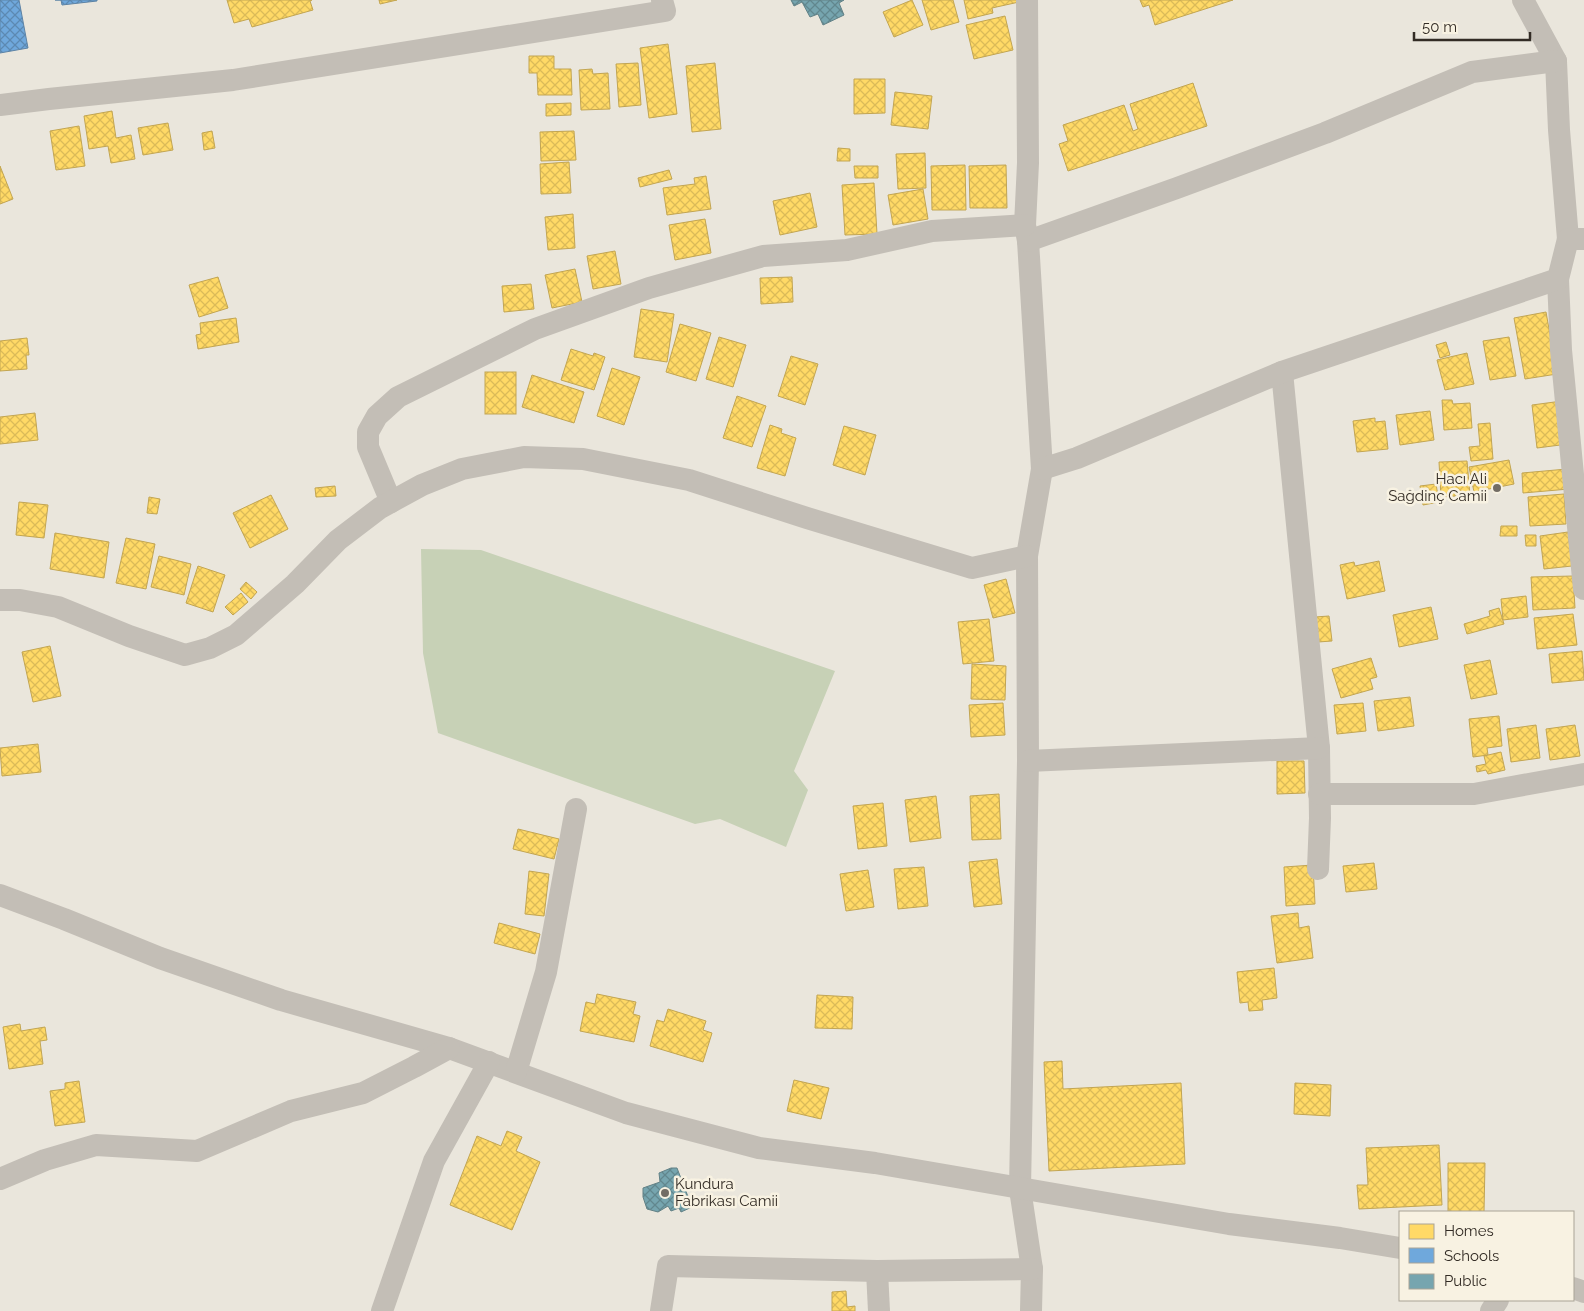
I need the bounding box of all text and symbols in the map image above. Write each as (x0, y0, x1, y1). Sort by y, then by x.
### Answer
scale bar (1414, 10, 1530, 42)
text: 50 m (1422, 18, 1457, 36)
place label: Hacı Ali Sağdinç Camii (1388, 470, 1487, 505)
marker: Hacı Ali Sağdinç Camii (1491, 482, 1503, 494)
place label: Kundura Fabrikası Camii (675, 1175, 778, 1210)
marker: Kundura Fabrikası Camii (659, 1187, 671, 1199)
legend (1399, 1211, 1574, 1301)
text: Homes (1444, 1222, 1494, 1240)
text: Schools (1444, 1247, 1499, 1265)
text: Public (1444, 1272, 1487, 1290)

